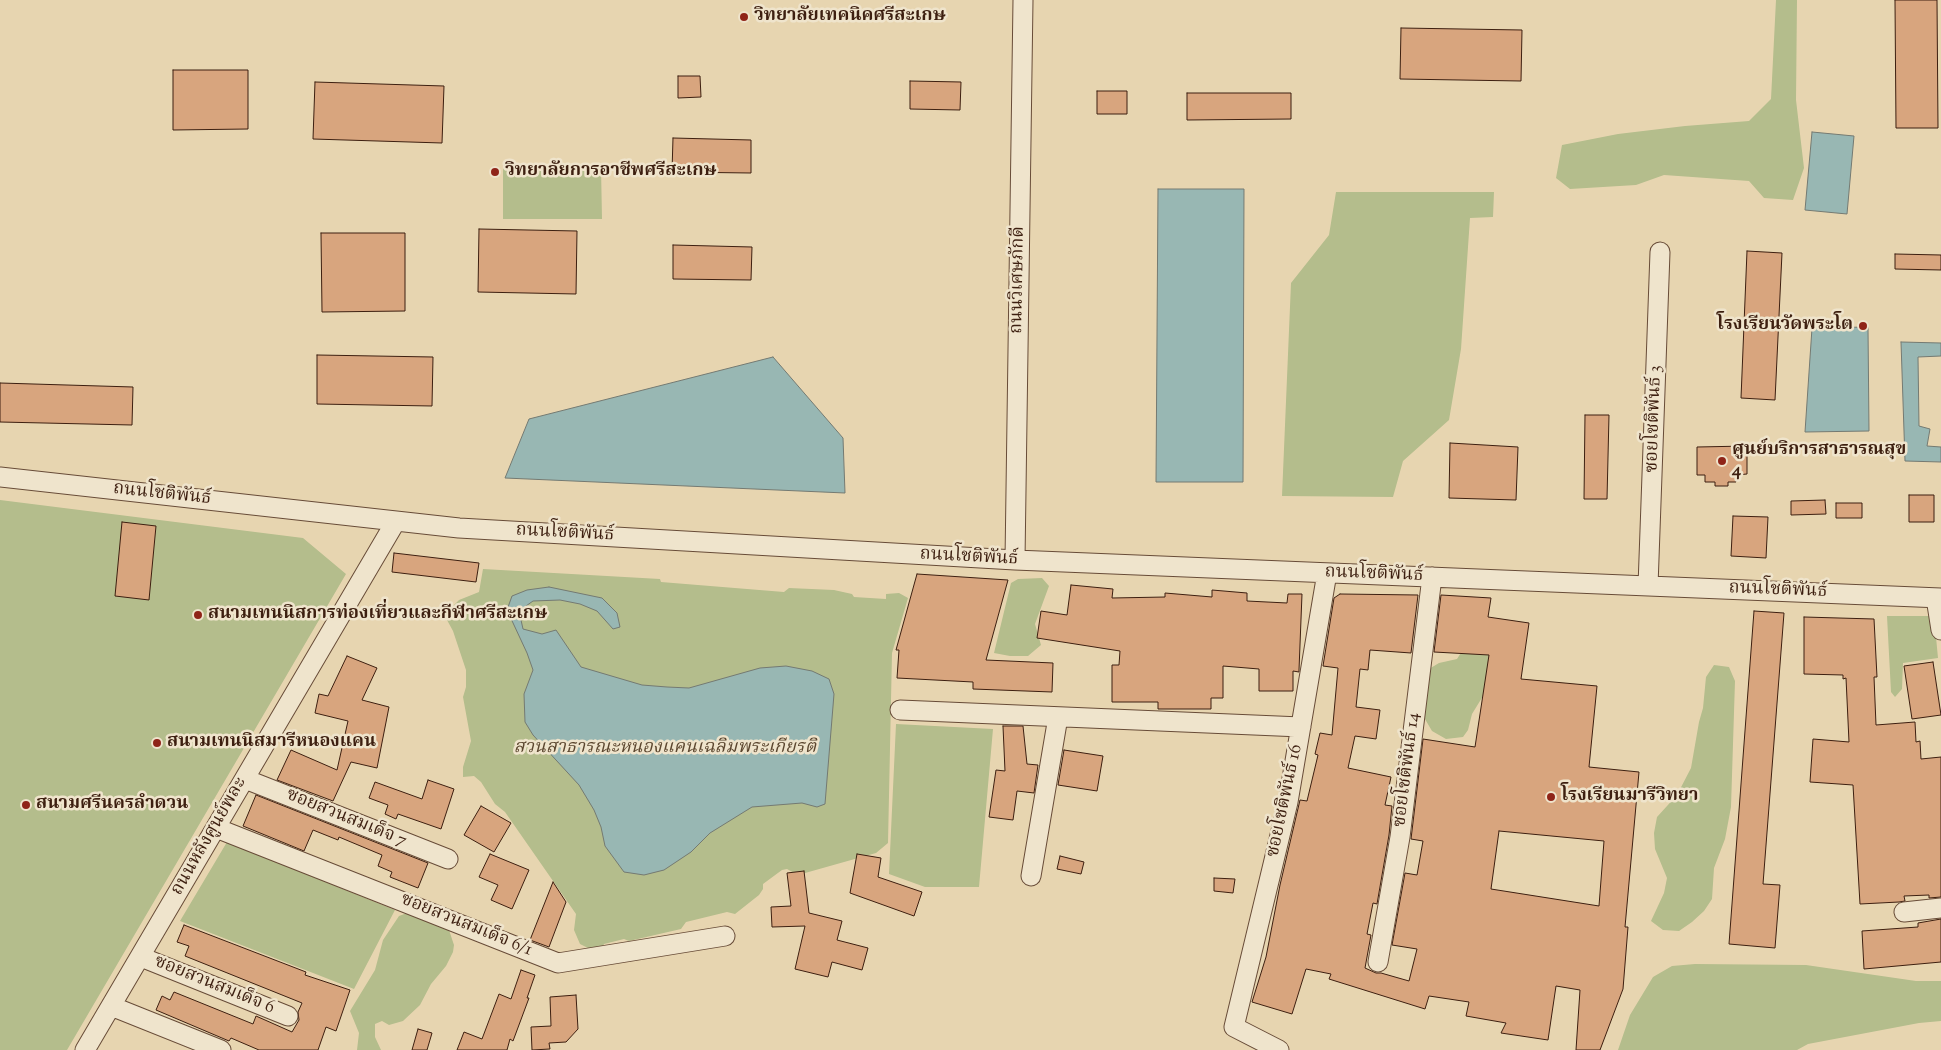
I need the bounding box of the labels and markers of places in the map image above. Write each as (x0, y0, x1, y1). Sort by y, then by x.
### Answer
place label: วิทยาลัยเทคนิคศรีสะเกษ (754, 6, 946, 28)
marker: วิทยาลัยเทคนิคศรีสะเกษ (738, 11, 750, 23)
place label: วิทยาลัยการอาชีพศรีสะเกษ (505, 161, 717, 183)
marker: วิทยาลัยการอาชีพศรีสะเกษ (489, 166, 501, 178)
place label: โรงเรียนวัดพระโต (1717, 315, 1853, 337)
marker: โรงเรียนวัดพระโต (1857, 320, 1869, 332)
place label: ศูนย์บริการสาธารณสุข 4 (1732, 440, 1906, 482)
marker: ศูนย์บริการสาธารณสุข 4 (1716, 455, 1728, 467)
place label: สนามเทนนิสการท่องเที่ยวและกีฬาศรีสะเกษ (208, 604, 547, 626)
marker: สนามเทนนิสการท่องเที่ยวและกีฬาศรีสะเกษ (192, 609, 204, 621)
place label: สนามเทนนิสมารีหนองแคน (167, 732, 376, 754)
marker: สนามเทนนิสมารีหนองแคน (151, 737, 163, 749)
place label: โรงเรียนมารีวิทยา (1561, 786, 1698, 808)
marker: โรงเรียนมารีวิทยา (1545, 791, 1557, 803)
place label: สนามศรีนครลำดวน (36, 794, 188, 816)
marker: สนามศรีนครลำดวน (20, 799, 32, 811)

